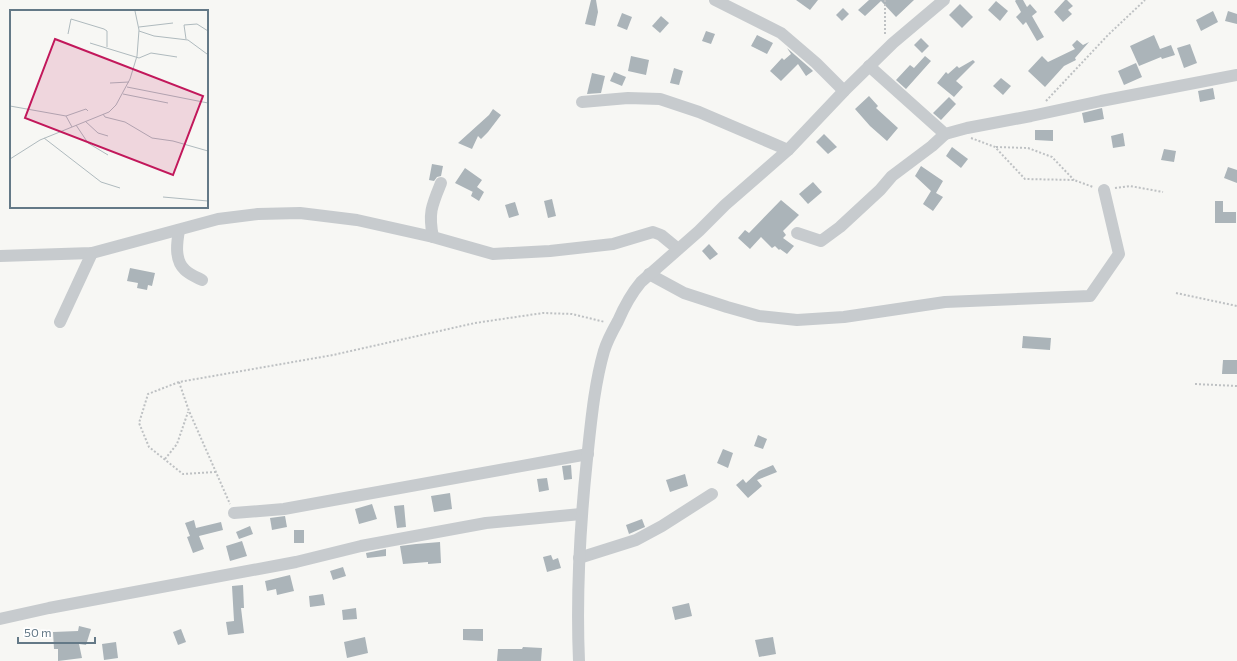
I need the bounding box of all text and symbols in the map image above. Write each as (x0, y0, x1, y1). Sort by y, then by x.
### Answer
inset map (10, 10, 208, 208)
scale bar (18, 619, 95, 645)
text: 50 m (24, 625, 52, 639)

